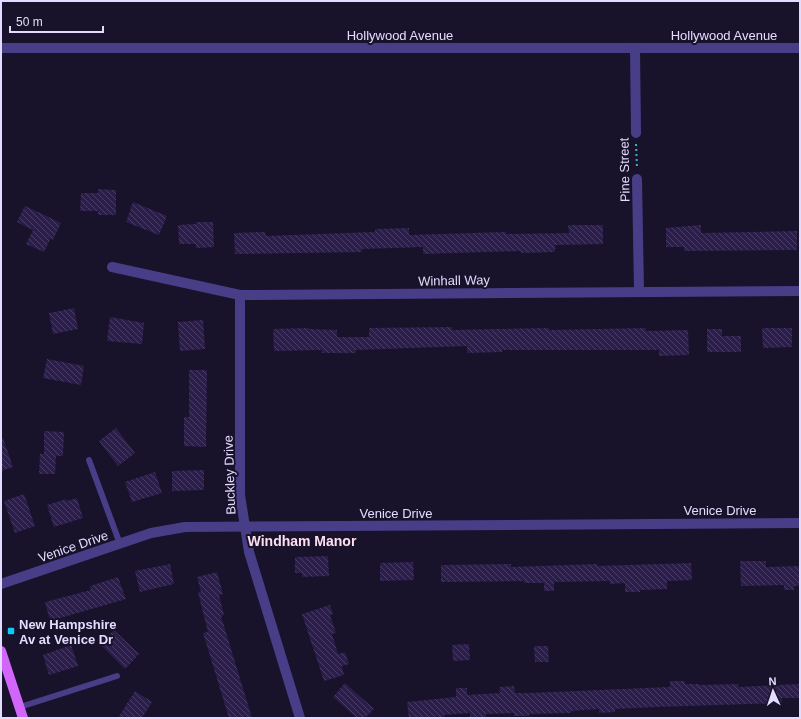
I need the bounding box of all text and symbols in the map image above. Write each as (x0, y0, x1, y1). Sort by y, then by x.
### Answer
scale bar (10, 8, 103, 34)
text: 50 m (16, 15, 43, 29)
street label: Hollywood Avenue (347, 28, 453, 43)
street label: Hollywood Avenue (671, 28, 777, 43)
street label: Pine Street (616, 137, 633, 202)
street label: Winhall Way (418, 272, 491, 289)
street label: Buckley Drive (221, 435, 238, 515)
street label: Venice Drive (684, 503, 756, 518)
street label: Venice Drive (360, 506, 432, 521)
street label: Venice Drive (36, 528, 110, 565)
district label: Windham Manor (248, 533, 357, 549)
place label: New Hampshire Av at Venice Dr (19, 617, 117, 647)
marker: New Hampshire Av at Venice Dr (6, 626, 16, 636)
north arrow (753, 671, 793, 711)
text: N (768, 675, 777, 687)

